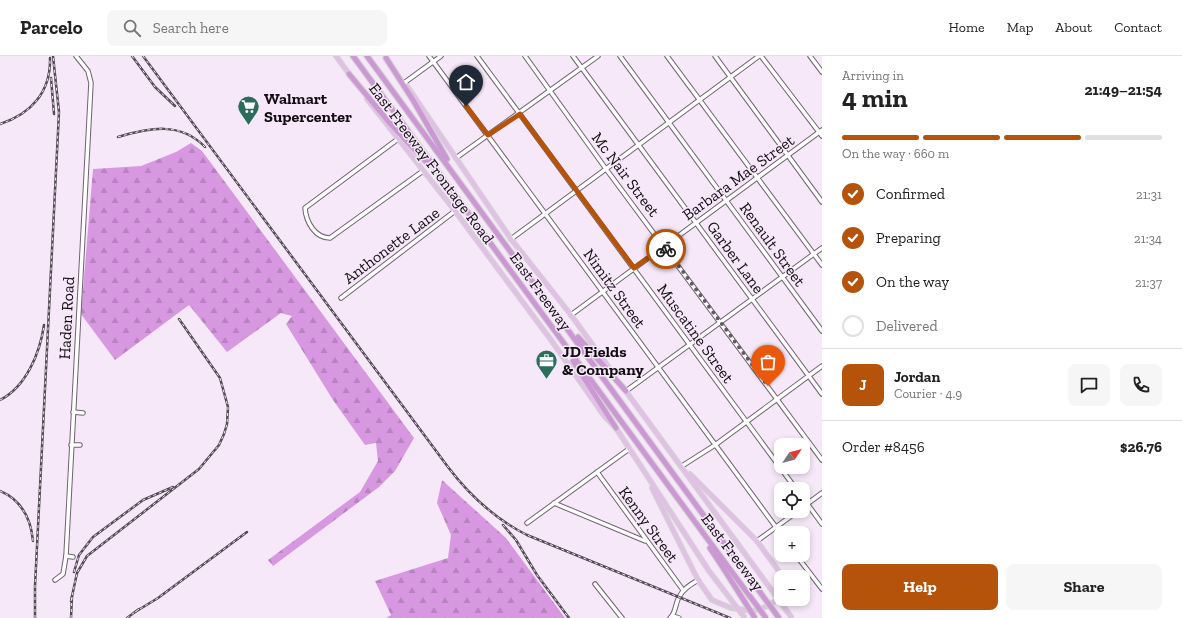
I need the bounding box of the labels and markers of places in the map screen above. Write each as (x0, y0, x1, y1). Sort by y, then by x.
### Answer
pin (449, 65, 483, 106)
place label: Walmart Supercenter (264, 89, 352, 126)
supermarket icon: Walmart Supercenter (236, 94, 262, 127)
place label: JD Fields & Company (562, 342, 644, 379)
pin (751, 345, 785, 386)
office icon: JD Fields & Company (533, 347, 559, 380)

